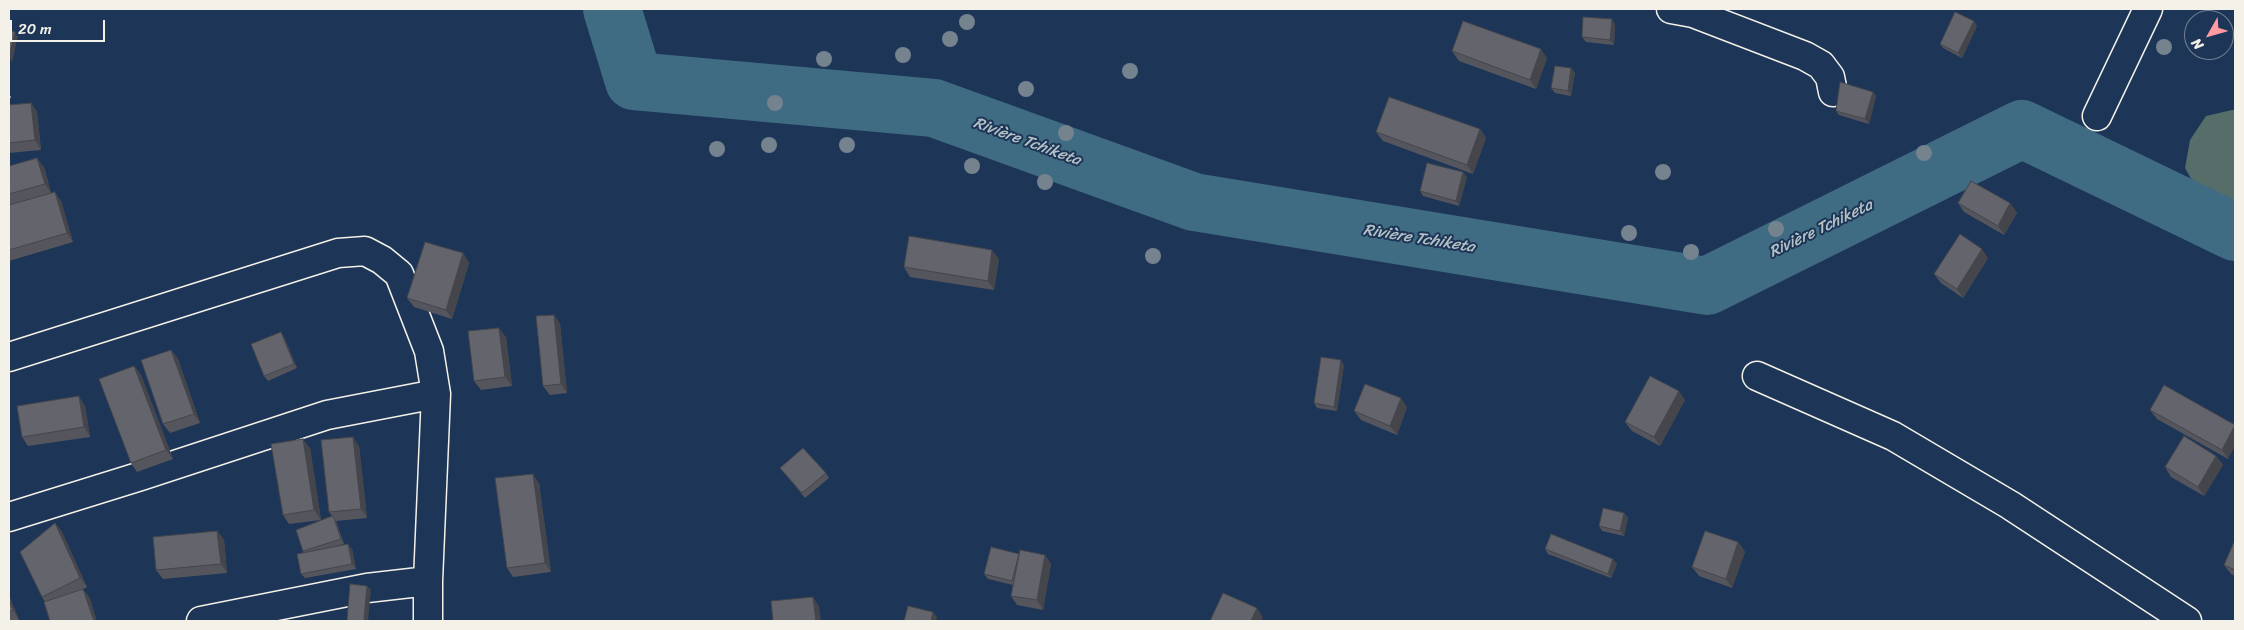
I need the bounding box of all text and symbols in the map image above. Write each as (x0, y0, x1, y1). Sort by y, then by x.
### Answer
scale bar (12, 10, 108, 42)
north arrow (2184, 10, 2234, 60)
text: 20 m (18, 16, 52, 42)
text: N (2185, 32, 2210, 55)
water label: Rivière Tchiketa (971, 114, 1083, 170)
water label: Rivière Tchiketa (1766, 196, 1876, 262)
water label: Rivière Tchiketa (1362, 221, 1476, 257)

